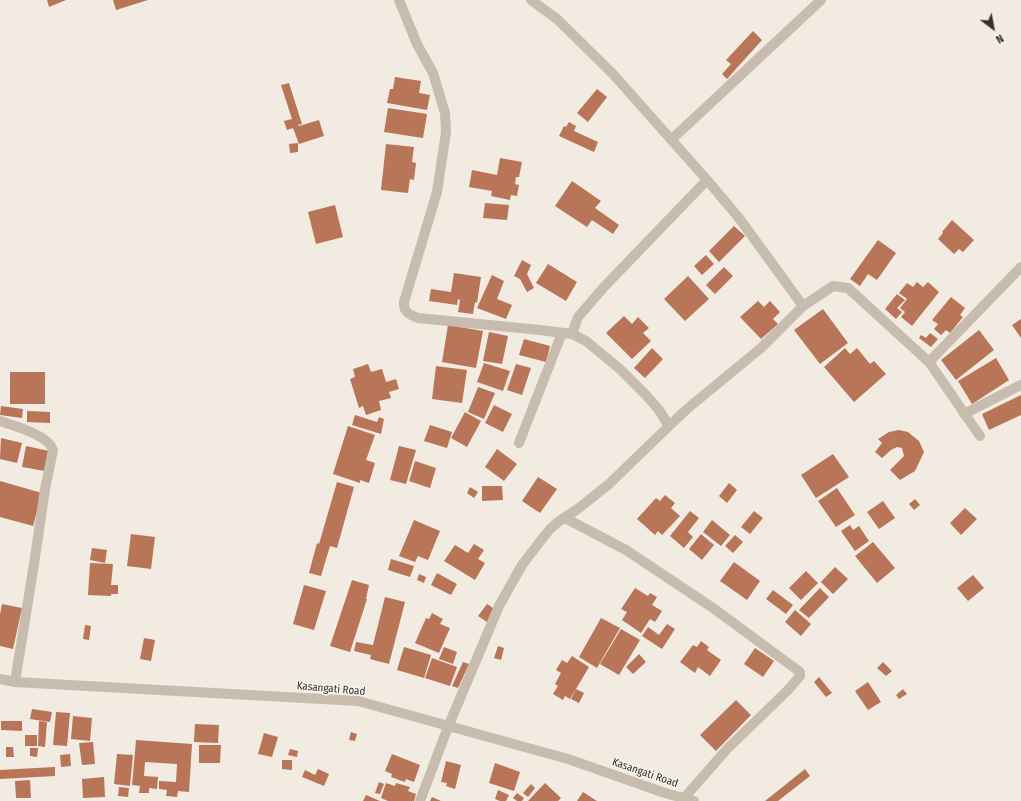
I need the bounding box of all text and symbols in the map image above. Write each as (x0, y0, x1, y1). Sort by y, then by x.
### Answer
north arrow (973, 8, 1013, 48)
text: N (993, 31, 1006, 46)
street label: Kasangati Road (296, 679, 366, 699)
street label: Kasangati Road (610, 756, 680, 790)

